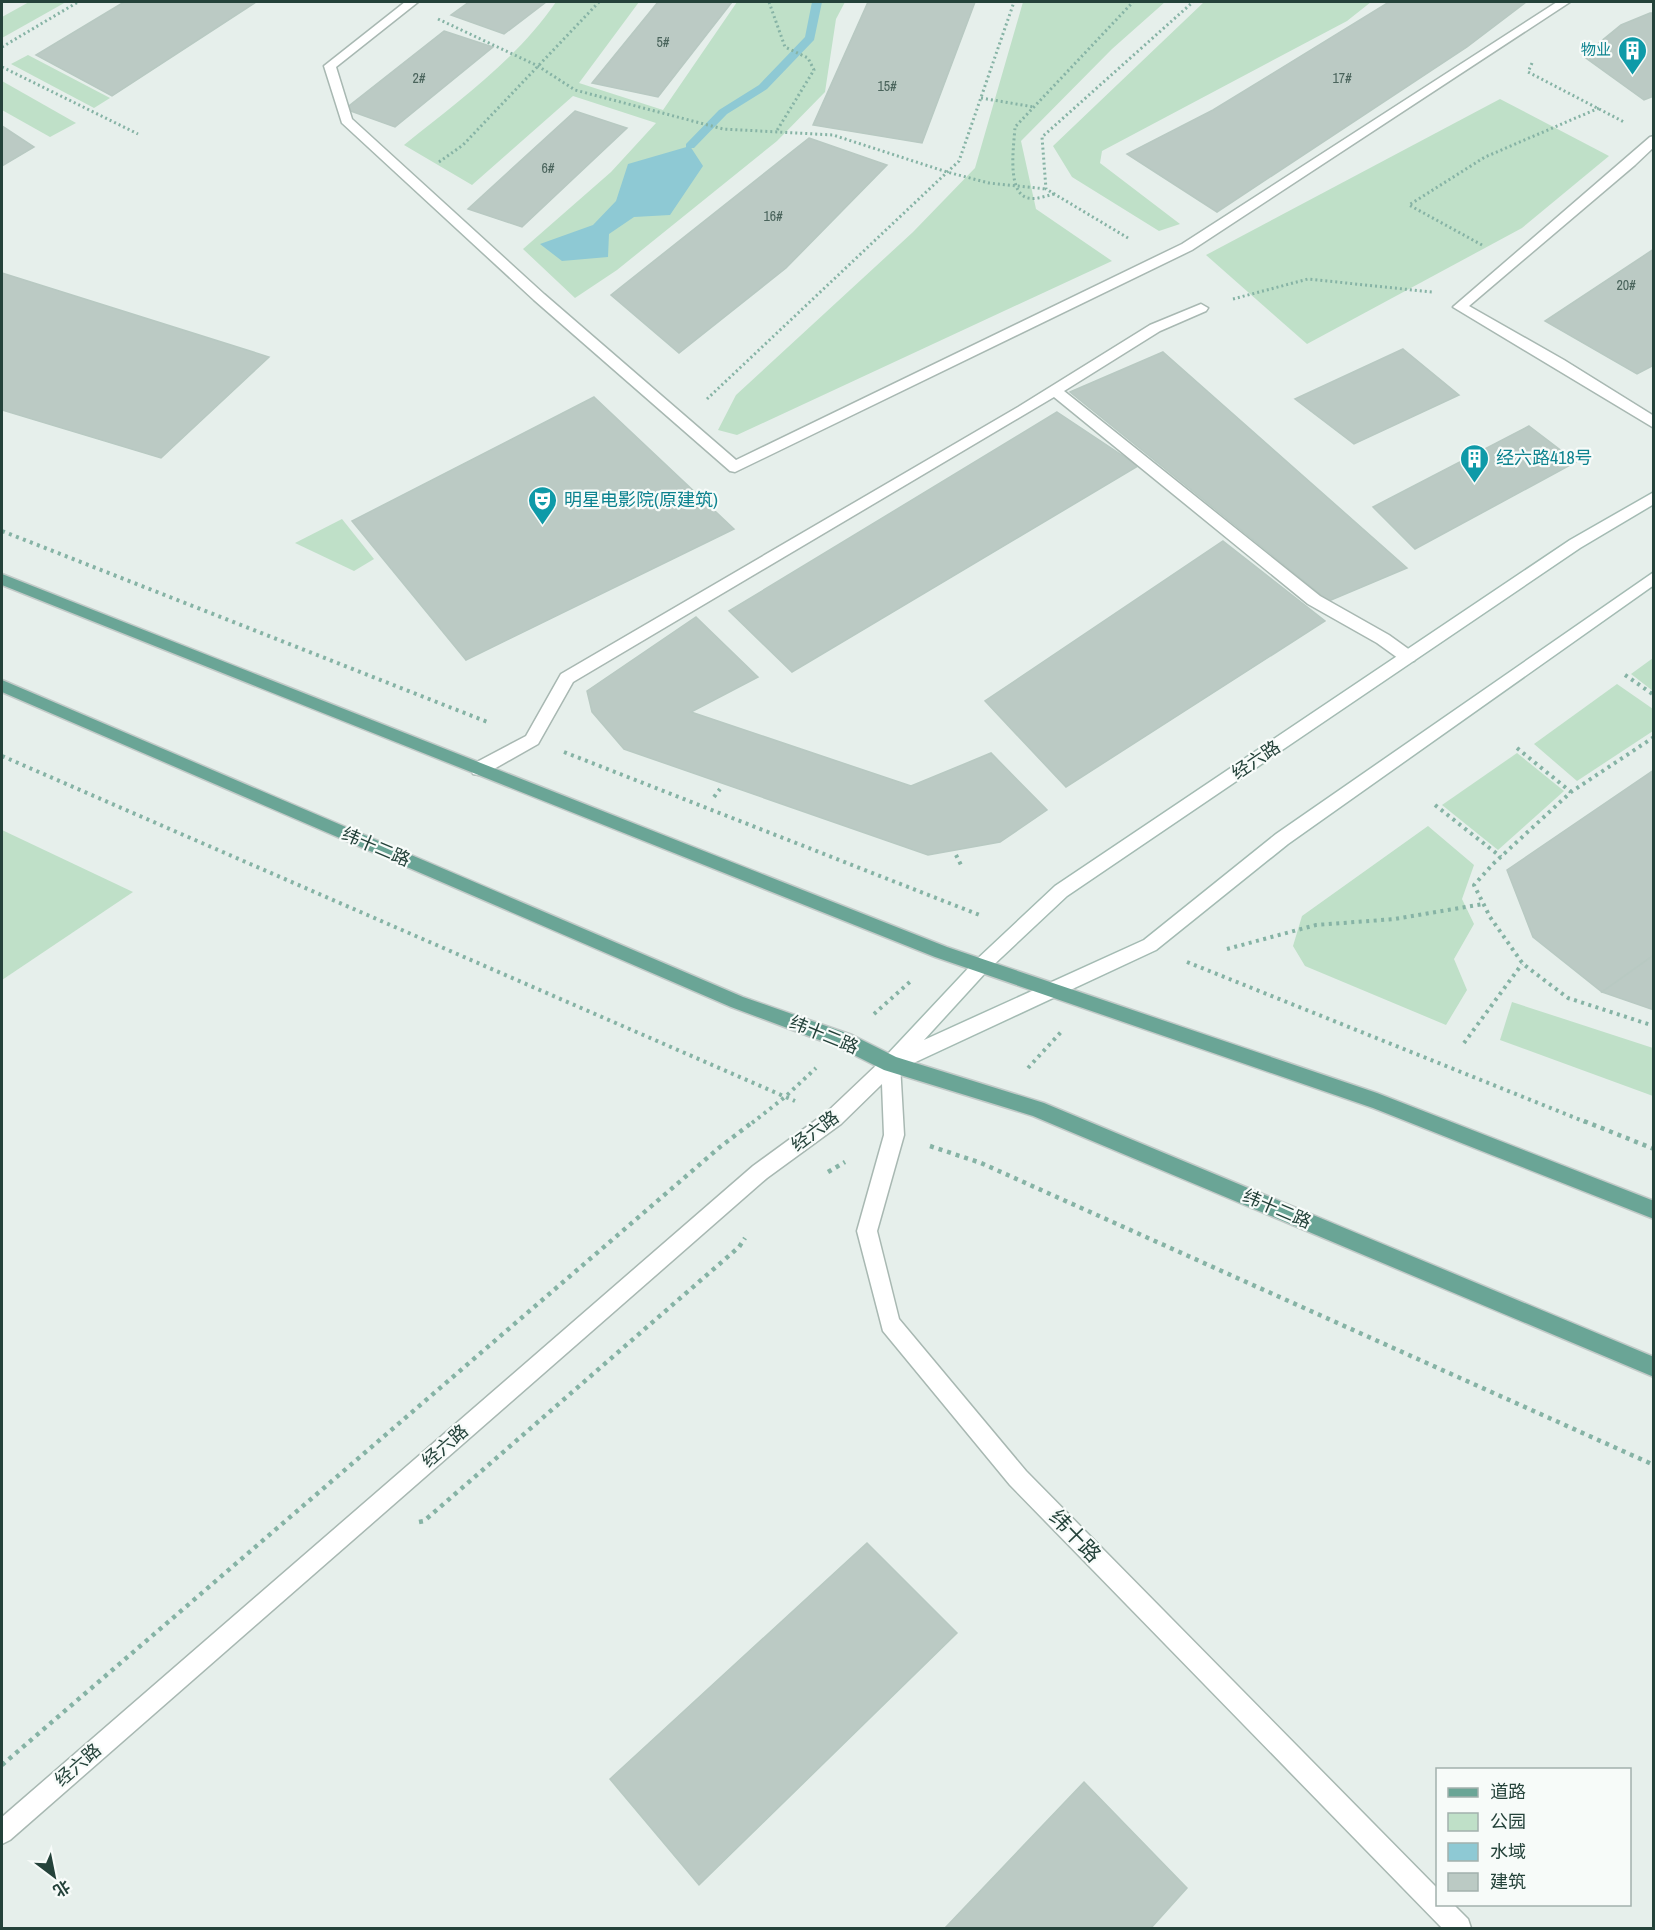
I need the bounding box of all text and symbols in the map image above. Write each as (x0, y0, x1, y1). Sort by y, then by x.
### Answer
house number: 5# (657, 33, 670, 51)
building icon: 物业 (1616, 34, 1648, 76)
place label: 物业 (1581, 39, 1611, 60)
house number: 2# (413, 69, 426, 87)
house number: 17# (1332, 69, 1352, 87)
house number: 15# (877, 77, 897, 95)
house number: 6# (542, 159, 555, 177)
house number: 16# (763, 207, 783, 225)
house number: 20# (1616, 276, 1636, 294)
building icon: 经六路418号 (1459, 442, 1491, 484)
place label: 经六路418号 (1496, 445, 1593, 470)
theatre icon: 明星电影院(原建筑) (527, 484, 559, 526)
place label: 明星电影院(原建筑) (564, 487, 718, 512)
street label: 经六路 (1226, 734, 1285, 785)
street label: 纬十二路 (338, 821, 414, 872)
street label: 纬十二路 (786, 1009, 862, 1060)
street label: 经六路 (786, 1104, 844, 1157)
street label: 纬十二路 (1239, 1183, 1315, 1234)
street label: 经六路 (416, 1418, 473, 1473)
street label: 纬十路 (1043, 1503, 1108, 1568)
street label: 经六路 (49, 1737, 106, 1792)
legend (1436, 1768, 1631, 1906)
text: 道路 (1490, 1779, 1526, 1804)
text: 公园 (1490, 1809, 1526, 1834)
text: 水域 (1490, 1839, 1526, 1864)
north arrow (24, 1846, 84, 1906)
text: 建筑 (1490, 1869, 1526, 1894)
text: 北 (49, 1875, 75, 1902)

